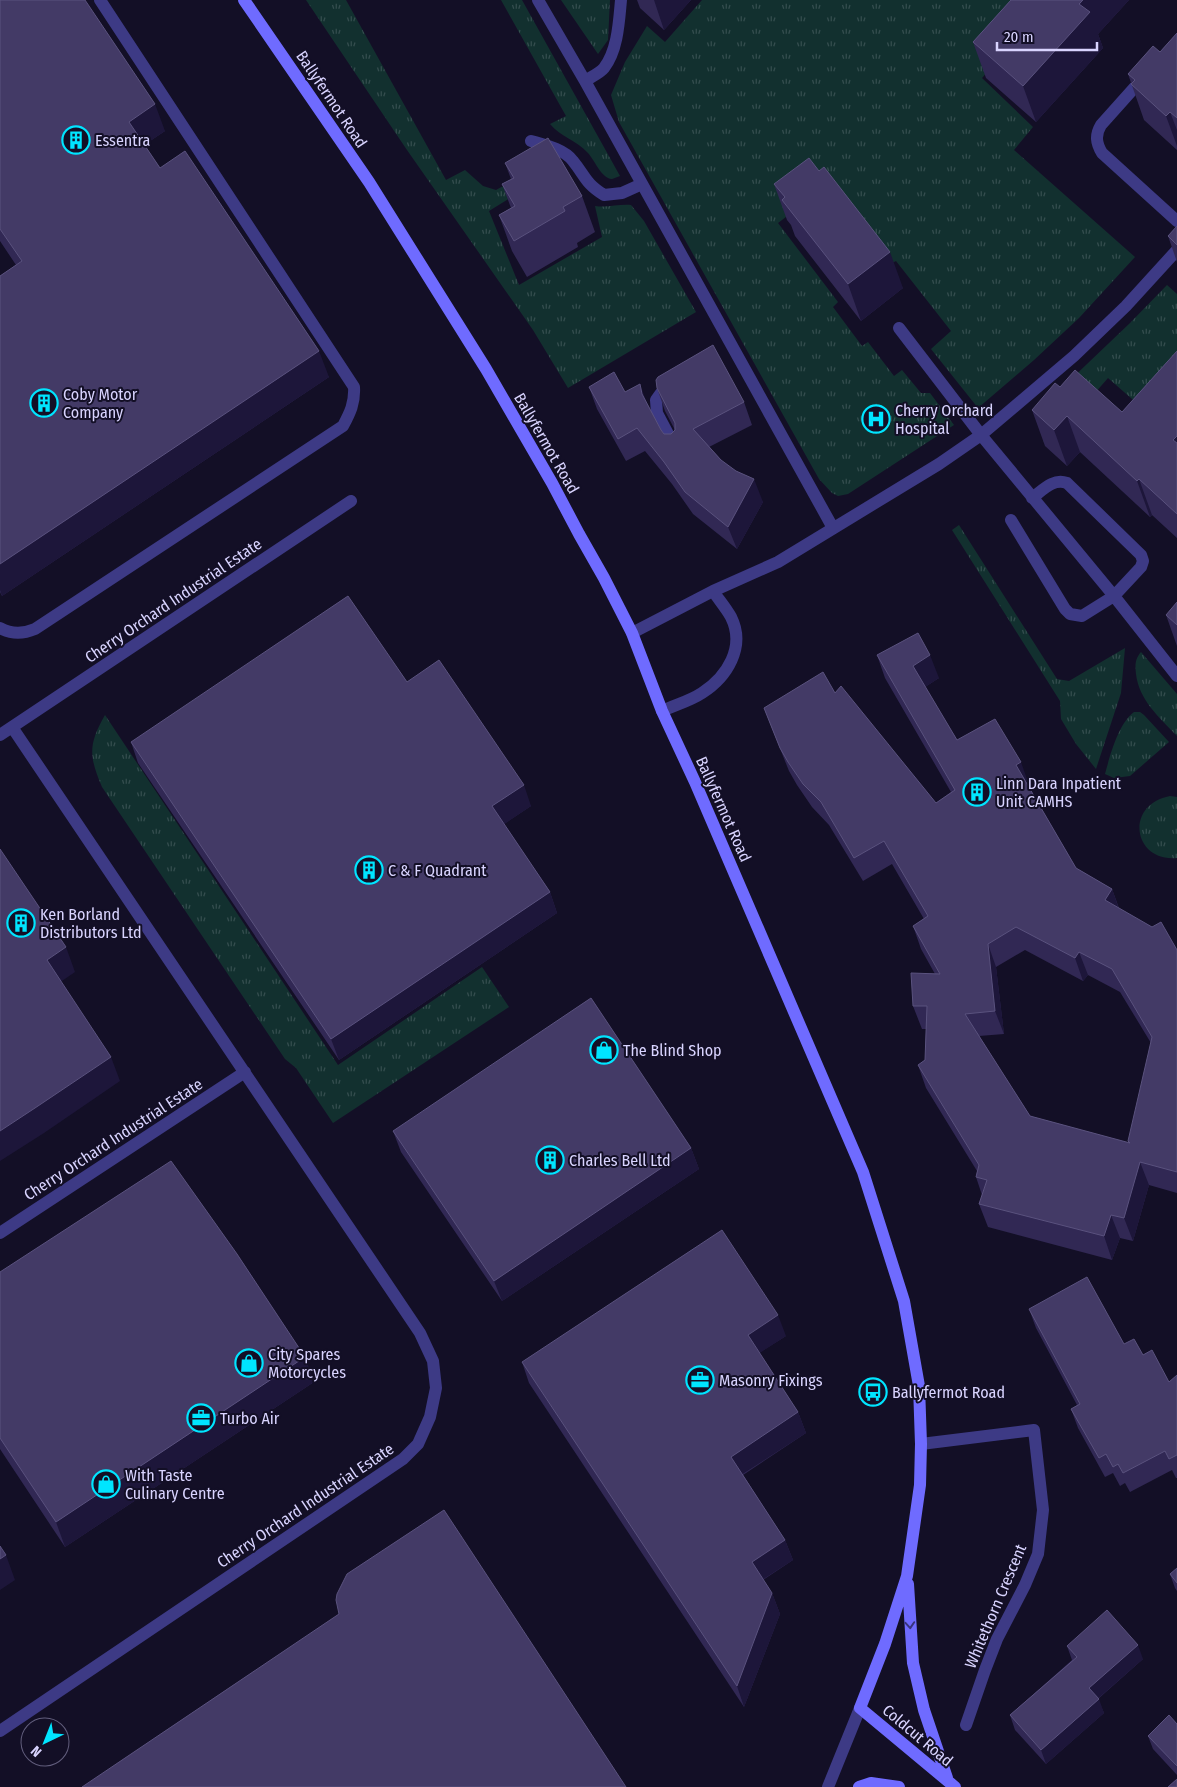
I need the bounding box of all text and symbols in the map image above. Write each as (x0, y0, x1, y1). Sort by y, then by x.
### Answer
scale bar (997, 20, 1097, 52)
text: 20 m (1004, 28, 1034, 46)
street label: Ballyfermot Road (292, 47, 371, 151)
building icon: Essentra (61, 125, 91, 155)
place label: Essentra (95, 131, 151, 150)
place label: Coby Motor Company (63, 385, 138, 422)
building icon: Coby Motor Company (29, 388, 59, 418)
street label: Ballyfermot Road (510, 390, 583, 497)
place label: Cherry Orchard Hospital (895, 401, 993, 438)
hospital icon: Cherry Orchard Hospital (861, 404, 891, 434)
street label: Cherry Orchard Industrial Estate (81, 534, 265, 667)
street label: Ballyfermot Road (692, 754, 755, 865)
place label: Linn Dara Inpatient Unit CAMHS (996, 774, 1122, 811)
building icon: Linn Dara Inpatient Unit CAMHS (962, 777, 992, 807)
building icon: C & F Quadrant (354, 855, 384, 885)
place label: C & F Quadrant (388, 861, 487, 880)
place label: Ken Borland Distributors Ltd (40, 905, 142, 942)
building icon: Ken Borland Distributors Ltd (6, 908, 36, 938)
shop icon: The Blind Shop (589, 1035, 619, 1065)
place label: The Blind Shop (623, 1041, 722, 1060)
street label: Cherry Orchard Industrial Estate (20, 1074, 206, 1204)
building icon: Charles Bell Ltd (535, 1145, 565, 1175)
place label: Charles Bell Ltd (569, 1151, 671, 1170)
place label: City Spares Motorcycles (268, 1345, 346, 1382)
shop icon: City Spares Motorcycles (234, 1348, 264, 1378)
office icon: Masonry Fixings (685, 1365, 715, 1395)
place label: Masonry Fixings (719, 1371, 823, 1390)
bus stop icon: Ballyfermot Road (858, 1377, 888, 1407)
place label: Ballyfermot Road (892, 1383, 1005, 1402)
office icon: Turbo Air (186, 1403, 216, 1433)
place label: Turbo Air (220, 1409, 280, 1428)
street label: Cherry Orchard Industrial Estate (213, 1439, 397, 1572)
place label: With Taste Culinary Centre (125, 1466, 225, 1503)
shop icon: With Taste Culinary Centre (91, 1469, 121, 1499)
street label: Whitethorn Crescent (961, 1541, 1031, 1671)
one-way arrow (905, 1621, 916, 1629)
street label: Coldcut Road (879, 1700, 957, 1770)
north arrow (20, 1717, 70, 1767)
text: N (28, 1742, 45, 1760)

